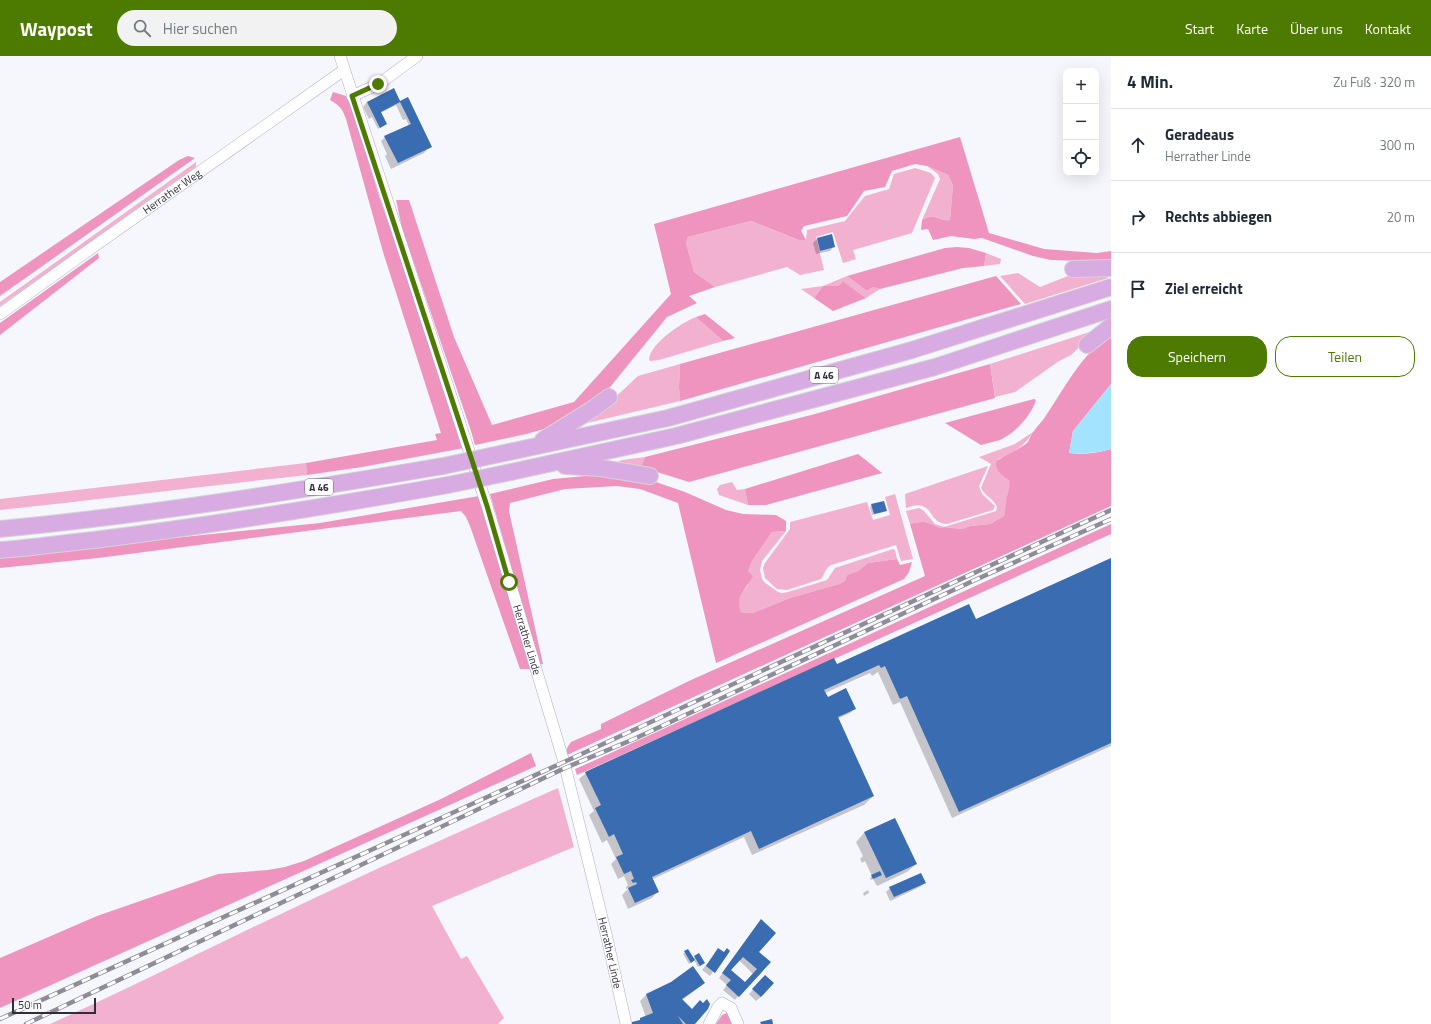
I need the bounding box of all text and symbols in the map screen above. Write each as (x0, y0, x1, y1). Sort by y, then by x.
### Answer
search box (117, 10, 397, 46)
text: Waypost (20, 14, 93, 43)
icon: search (131, 17, 153, 39)
text: Hier suchen (163, 17, 237, 40)
text: Start (1185, 18, 1214, 39)
text: Karte (1236, 18, 1268, 39)
text: Über uns (1290, 18, 1343, 39)
text: Kontakt (1365, 18, 1411, 39)
map controls (1063, 68, 1099, 176)
button: + (1063, 68, 1099, 104)
text: 4 Min. (1127, 69, 1173, 95)
text: Zu Fuß · 320 m (1333, 72, 1415, 92)
route end (369, 75, 387, 93)
button: − (1063, 104, 1099, 140)
text: Geradeaus (1165, 123, 1234, 146)
icon: ahead (1127, 134, 1149, 156)
text: 300 m (1379, 135, 1415, 155)
button: locate (1063, 140, 1099, 176)
text: Herrather Linde (1165, 146, 1251, 166)
street label: Herrather Weg (139, 165, 205, 218)
text: Rechts abbiegen (1165, 205, 1272, 228)
icon: right (1127, 206, 1149, 228)
text: 20 m (1387, 207, 1415, 227)
text: Ziel erreicht (1165, 277, 1243, 300)
icon: arrive (1127, 278, 1149, 300)
button: Speichern (1127, 336, 1267, 377)
button: Teilen (1275, 336, 1415, 377)
road number: A 46 (810, 367, 838, 383)
road number: A 46 (305, 479, 333, 495)
route start (500, 573, 518, 591)
street label: Herrather Linde (509, 603, 545, 677)
street label: Herrather Linde (594, 915, 626, 990)
scale bar (12, 996, 96, 1015)
text: 50 m (18, 997, 42, 1013)

